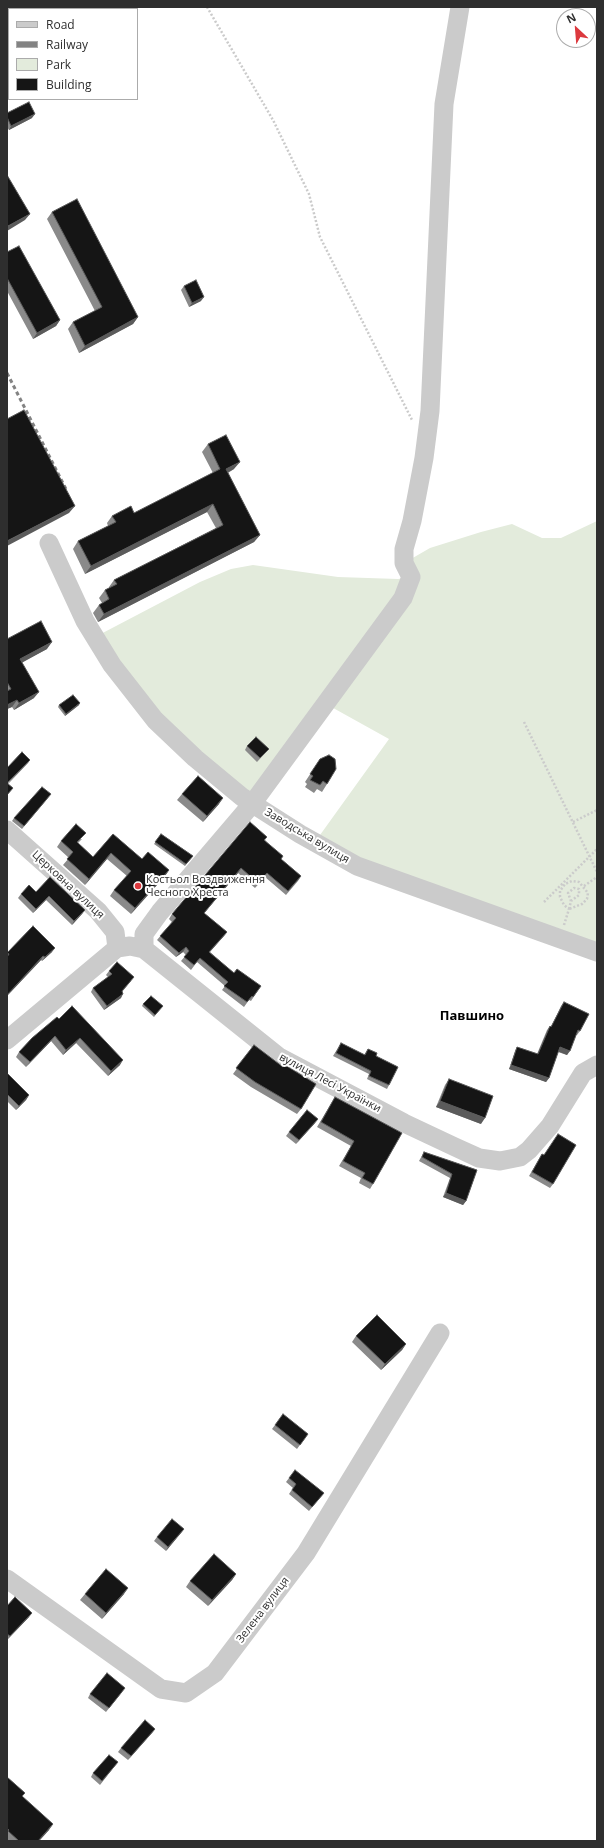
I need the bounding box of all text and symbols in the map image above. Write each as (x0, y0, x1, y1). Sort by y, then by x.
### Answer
legend (8, 8, 138, 100)
north arrow (556, 8, 596, 48)
text: N (564, 9, 578, 26)
text: Road (46, 16, 75, 33)
text: Railway (46, 36, 88, 53)
text: Park (46, 56, 71, 73)
text: Building (46, 76, 91, 93)
street label: Заводська вулиця (262, 806, 352, 866)
street label: Церковна вулиця (29, 848, 107, 922)
place label: Костьол Воздвиження Чесного Хреста (146, 873, 265, 899)
marker: Костьол Воздвиження Чесного Хреста (133, 881, 143, 891)
district label: Павшино (440, 1008, 504, 1024)
street label: вулиця Лесі Українки (277, 1051, 383, 1115)
street label: Зелена вулиця (234, 1574, 292, 1646)

